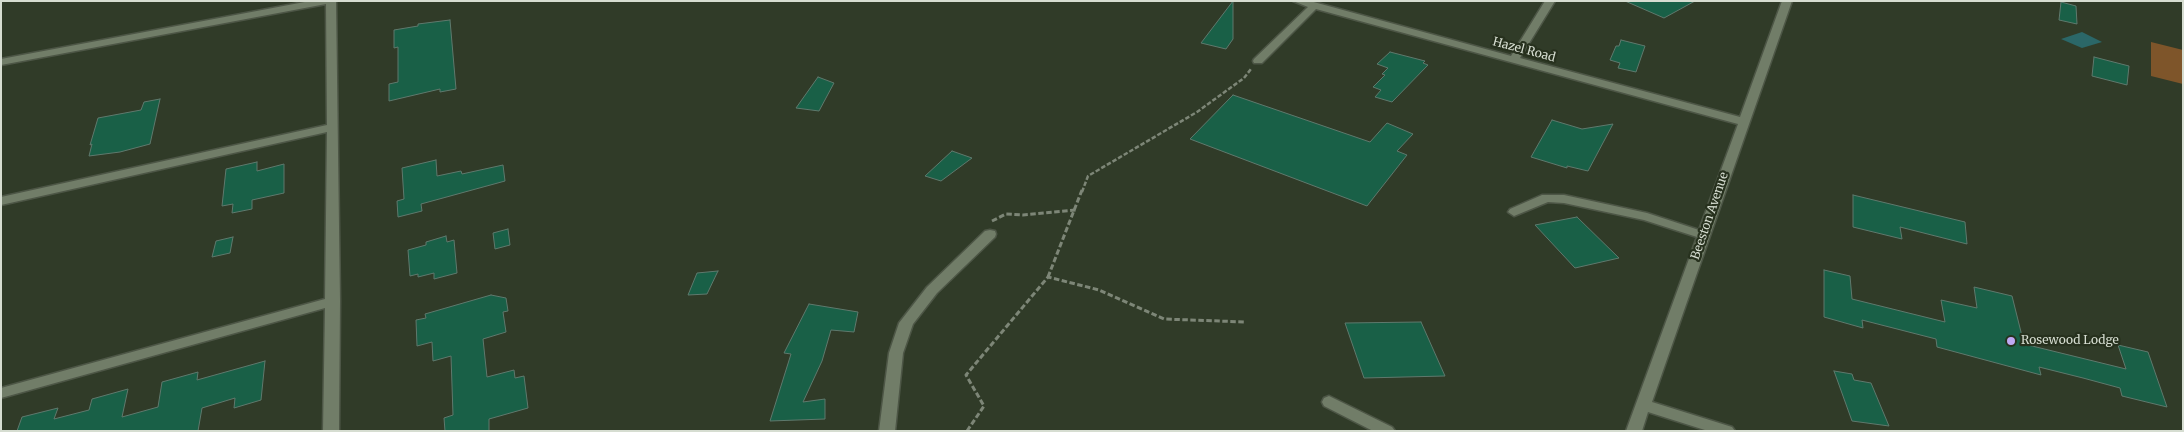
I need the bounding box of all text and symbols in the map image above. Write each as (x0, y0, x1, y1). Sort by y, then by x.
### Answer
street label: Hazel Road (1491, 35, 1557, 65)
street label: Beeston Avenue (1688, 170, 1732, 262)
place label: Rosewood Lodge (2021, 334, 2119, 348)
marker: Rosewood Lodge (2005, 335, 2017, 347)

